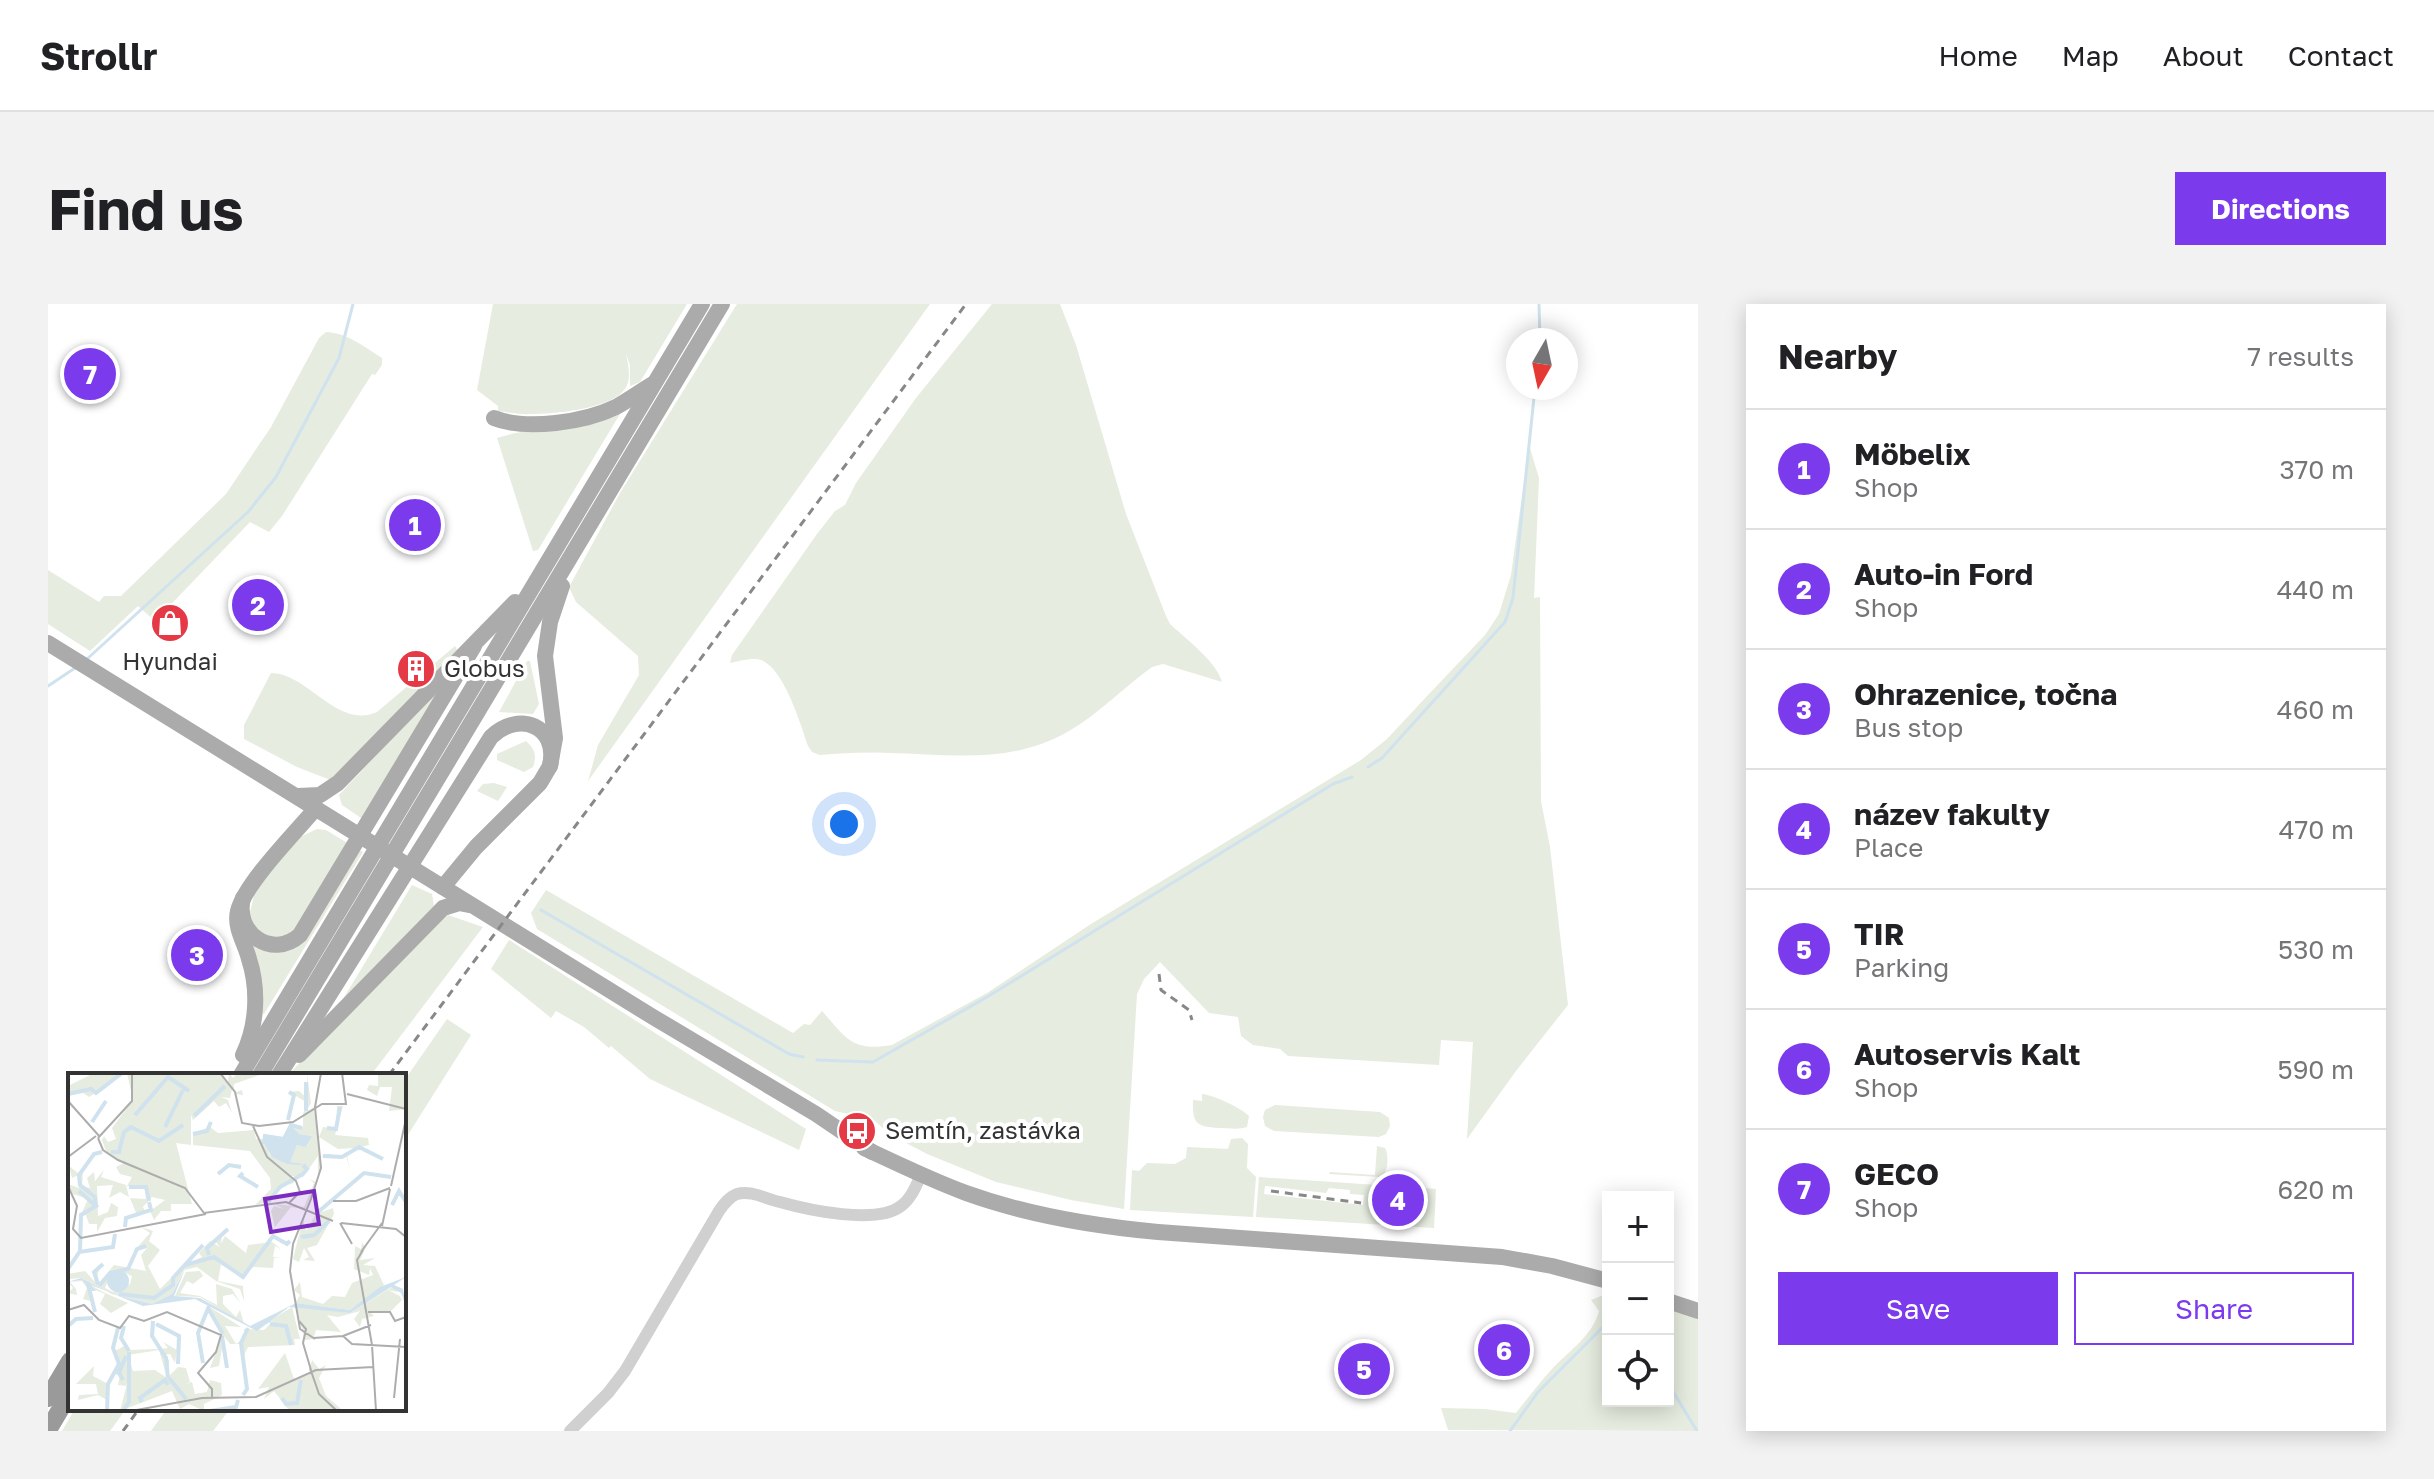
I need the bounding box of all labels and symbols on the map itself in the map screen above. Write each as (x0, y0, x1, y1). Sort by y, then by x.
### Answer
north arrow (1506, 328, 1578, 400)
pin: 7 (64, 344, 116, 404)
pin: 1 (389, 495, 441, 555)
pin: 2 (232, 575, 284, 635)
shop icon: Hyundai (149, 602, 191, 644)
place label: Hyundai (122, 646, 218, 675)
building icon: Globus (395, 648, 437, 690)
place label: Globus (444, 653, 525, 682)
your location (824, 804, 864, 844)
pin: 3 (171, 925, 223, 985)
inset map (68, 1073, 406, 1411)
bus stop icon: Semtín, zastávka (836, 1110, 878, 1152)
place label: Semtín, zastávka (885, 1115, 1081, 1144)
pin: 4 (1372, 1170, 1424, 1230)
pin: 6 (1478, 1320, 1530, 1380)
pin: 5 (1338, 1339, 1390, 1399)

